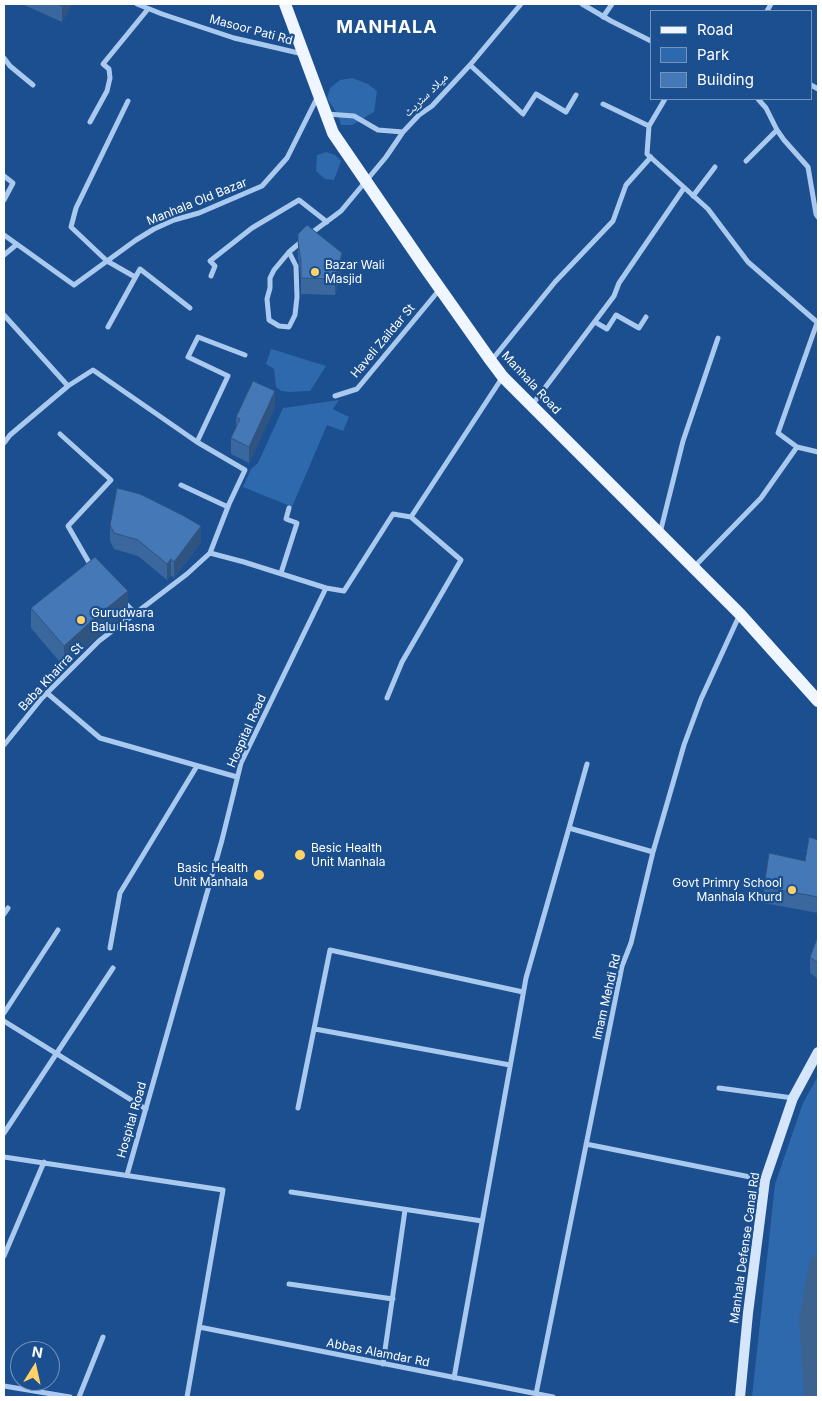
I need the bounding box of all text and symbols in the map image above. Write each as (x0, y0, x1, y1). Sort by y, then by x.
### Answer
legend (650, 10, 812, 100)
street label: Masoor Pati Rd (208, 12, 294, 48)
district label: MANHALA (335, 17, 439, 39)
text: Road (697, 20, 733, 39)
text: Park (697, 45, 729, 64)
street label: میلاد سٹریٹ (401, 70, 451, 120)
text: Building (697, 70, 754, 89)
street label: Manhala Old Bazar (145, 175, 249, 229)
place label: Bazar Wali Masjid (325, 258, 385, 286)
marker: Bazar Wali Masjid (309, 266, 321, 278)
street label: Haveli Zaildar St (348, 301, 418, 381)
street label: Manhala Road (498, 349, 564, 417)
place label: Gurudwara Balu Hasna (91, 606, 155, 634)
marker: Gurudwara Balu Hasna (75, 614, 87, 626)
street label: Baba Khairra St (16, 640, 86, 714)
street label: Hospital Road (224, 692, 270, 770)
place label: Besic Health Unit Manhala (311, 841, 385, 869)
marker: Besic Health Unit Manhala (293, 848, 307, 862)
place label: Basic Health Unit Manhala (174, 861, 248, 889)
marker: Basic Health Unit Manhala (252, 868, 266, 882)
place label: Govt Primry School Manhala Khurd (672, 876, 782, 904)
marker: Govt Primry School Manhala Khurd (786, 884, 798, 896)
street label: Imam Mehdi Rd (590, 953, 624, 1041)
street label: Hospital Road (114, 1080, 150, 1160)
street label: Manhala Defense Canal Rd (727, 1171, 763, 1325)
street label: Abbas Alamdar Rd (325, 1336, 431, 1370)
north arrow (10, 1341, 60, 1391)
text: N (31, 1342, 44, 1361)

